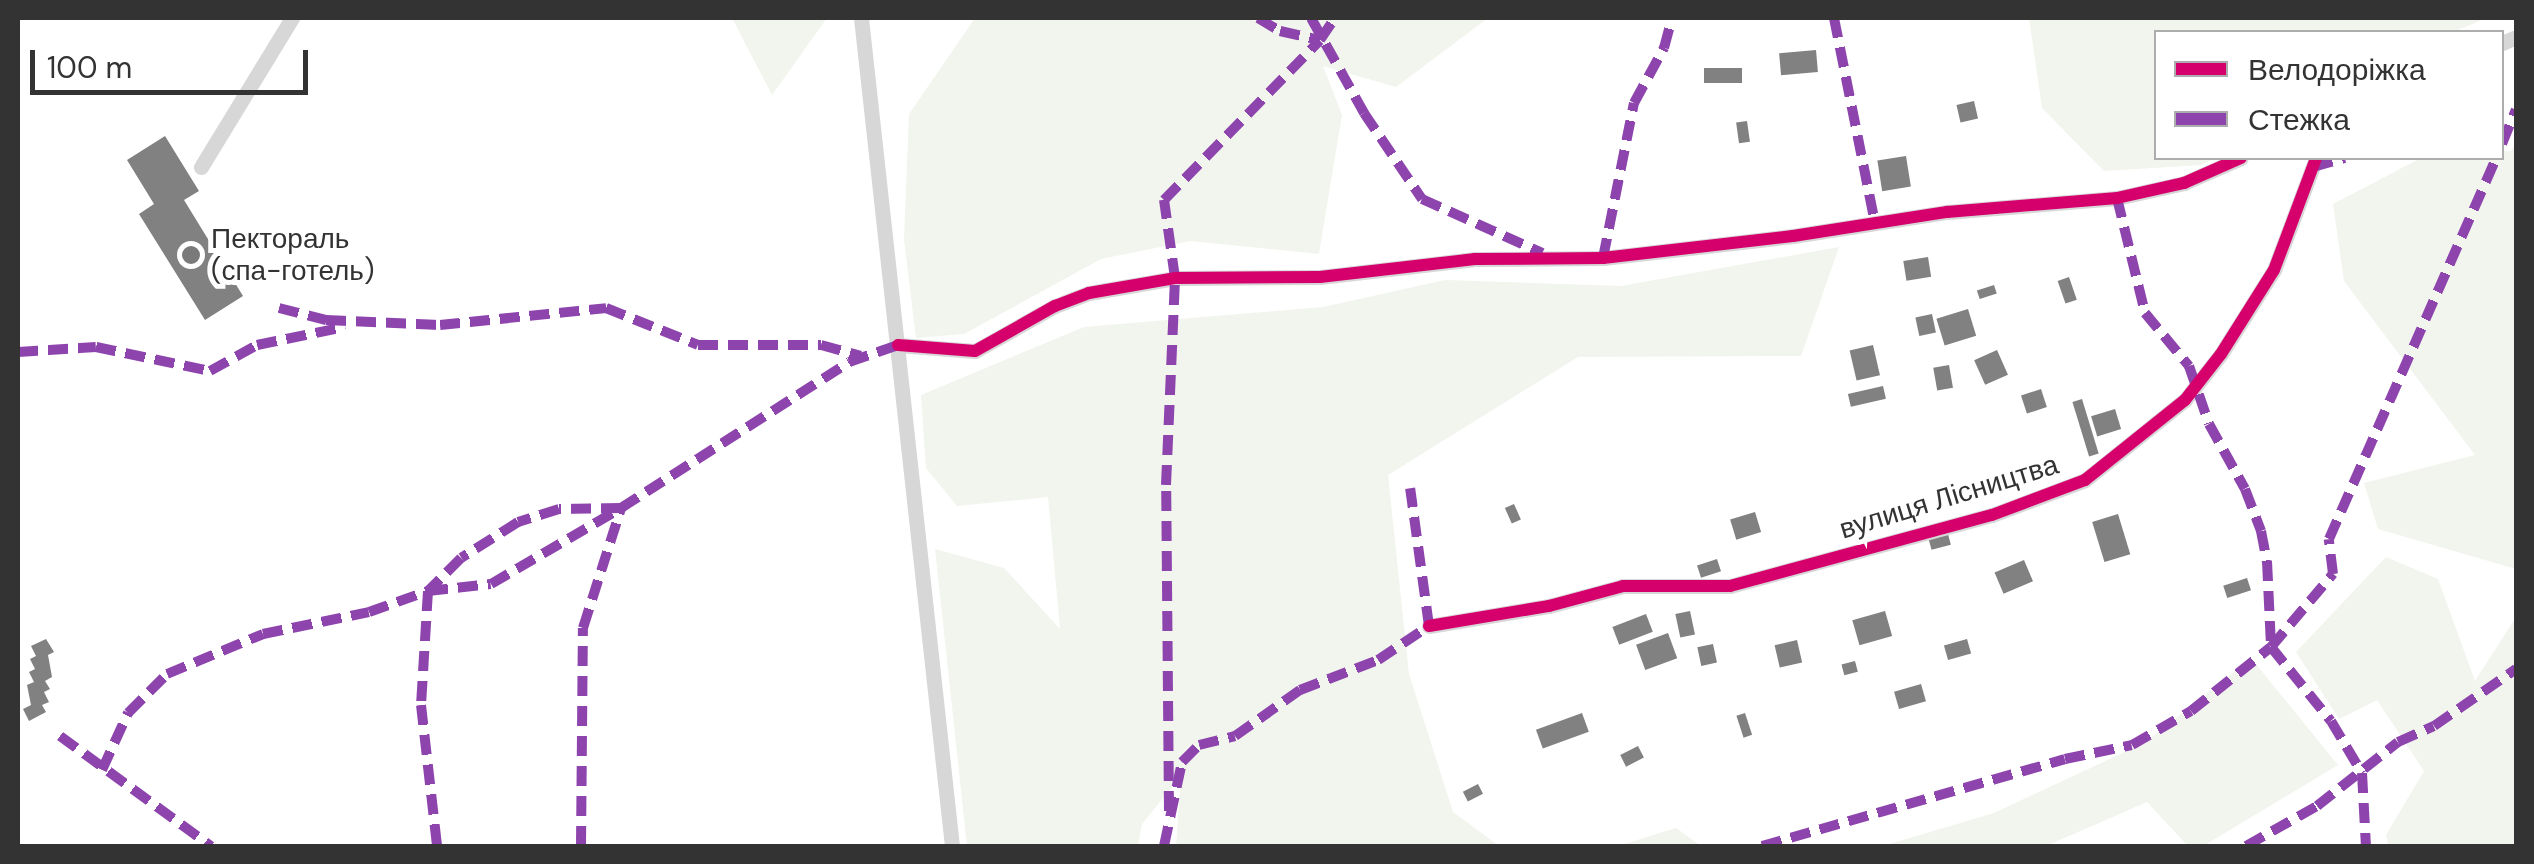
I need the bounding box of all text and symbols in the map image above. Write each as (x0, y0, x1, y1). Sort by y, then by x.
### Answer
scale bar (35, 30, 312, 92)
legend (2154, 30, 2504, 160)
text: 100 m (47, 48, 132, 87)
text: Велодоріжка (2248, 50, 2426, 89)
text: Стежка (2248, 100, 2350, 139)
place label: Пектораль (спа-готель) (211, 222, 374, 288)
marker: Пектораль (спа-готель) (180, 244, 202, 266)
street label: вулиця Лісництва (1836, 448, 2062, 546)

